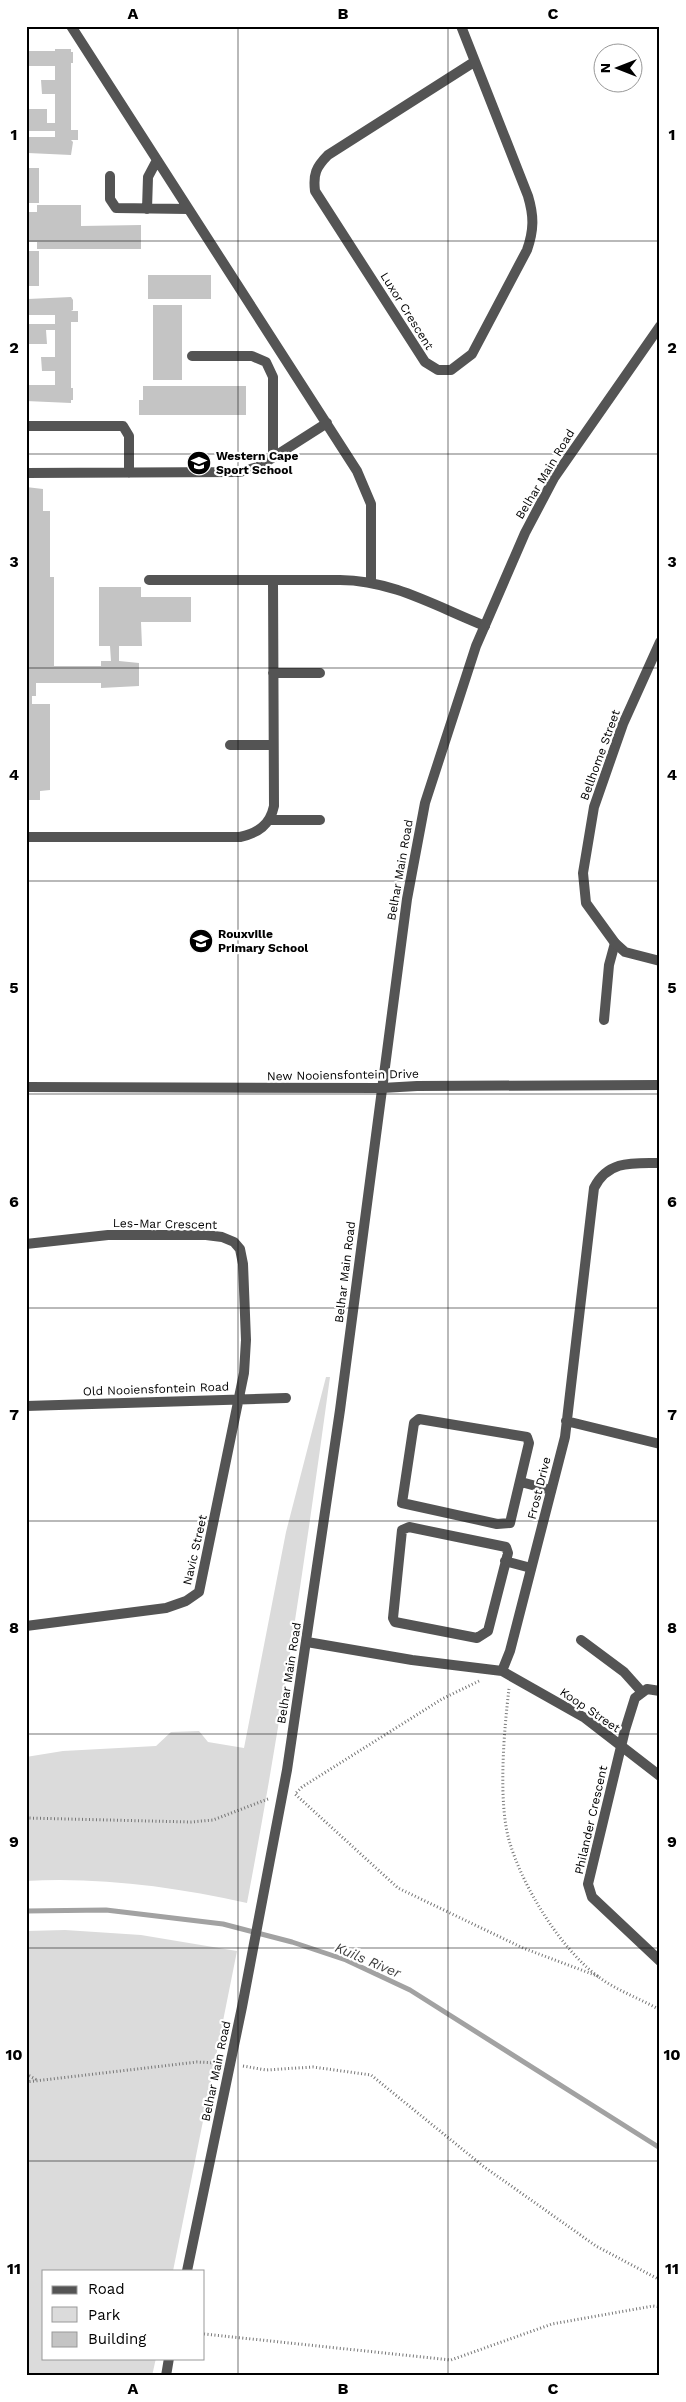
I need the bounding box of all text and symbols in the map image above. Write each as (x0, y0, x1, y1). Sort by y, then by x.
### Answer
text: A (128, 4, 139, 23)
text: B (338, 4, 349, 23)
text: C (548, 4, 559, 23)
north arrow (594, 42, 644, 92)
text: N (597, 63, 613, 73)
text: 1 (11, 125, 17, 144)
text: 1 (669, 125, 675, 144)
street label: Luxor Crescent (378, 270, 436, 352)
text: 2 (9, 338, 19, 357)
text: 2 (667, 338, 677, 357)
street label: Belhar Main Road (513, 427, 577, 521)
place label: Western Cape Sport School (216, 449, 299, 477)
school or university icon: Western Cape Sport School (186, 450, 212, 476)
text: 3 (9, 552, 19, 571)
text: 3 (667, 552, 677, 571)
street label: Bellhome Street (577, 708, 623, 802)
text: 4 (9, 765, 19, 784)
text: 4 (667, 765, 677, 784)
street label: Belhar Main Road (384, 818, 416, 922)
place label: Rouxville Primary School (218, 927, 308, 955)
school or university icon: Rouxville Primary School (188, 928, 214, 954)
text: 5 (9, 978, 19, 997)
text: 5 (667, 978, 677, 997)
street label: New Nooiensfontein Drive (267, 1067, 419, 1083)
text: 6 (9, 1192, 19, 1211)
text: 6 (667, 1192, 677, 1211)
street label: Les-Mar Crescent (113, 1216, 217, 1232)
street label: Belhar Main Road (332, 1220, 358, 1324)
street label: Old Nooiensfontein Road (83, 1379, 229, 1399)
text: 7 (9, 1405, 19, 1424)
text: 7 (667, 1405, 677, 1424)
street label: Frost Drive (524, 1455, 554, 1521)
street label: Navic Street (180, 1513, 210, 1587)
text: 8 (9, 1618, 19, 1637)
text: 8 (667, 1618, 677, 1637)
street label: Belhar Main Road (274, 1621, 304, 1725)
street label: Koop Street (557, 1685, 623, 1735)
street label: Philander Crescent (572, 1764, 610, 1876)
text: 9 (9, 1832, 19, 1851)
text: 9 (667, 1832, 677, 1851)
water label: Kuils River (333, 1939, 404, 1981)
street label: Belhar Main Road (199, 2019, 233, 2123)
text: 10 (5, 2045, 23, 2064)
text: 10 (663, 2045, 681, 2064)
text: 11 (7, 2259, 21, 2278)
text: 11 (665, 2259, 679, 2278)
legend (42, 2270, 205, 2360)
text: Road (88, 2280, 125, 2298)
text: Park (88, 2306, 121, 2324)
text: Building (88, 2330, 146, 2348)
text: A (128, 2379, 139, 2398)
text: B (338, 2379, 349, 2398)
text: C (548, 2379, 559, 2398)

